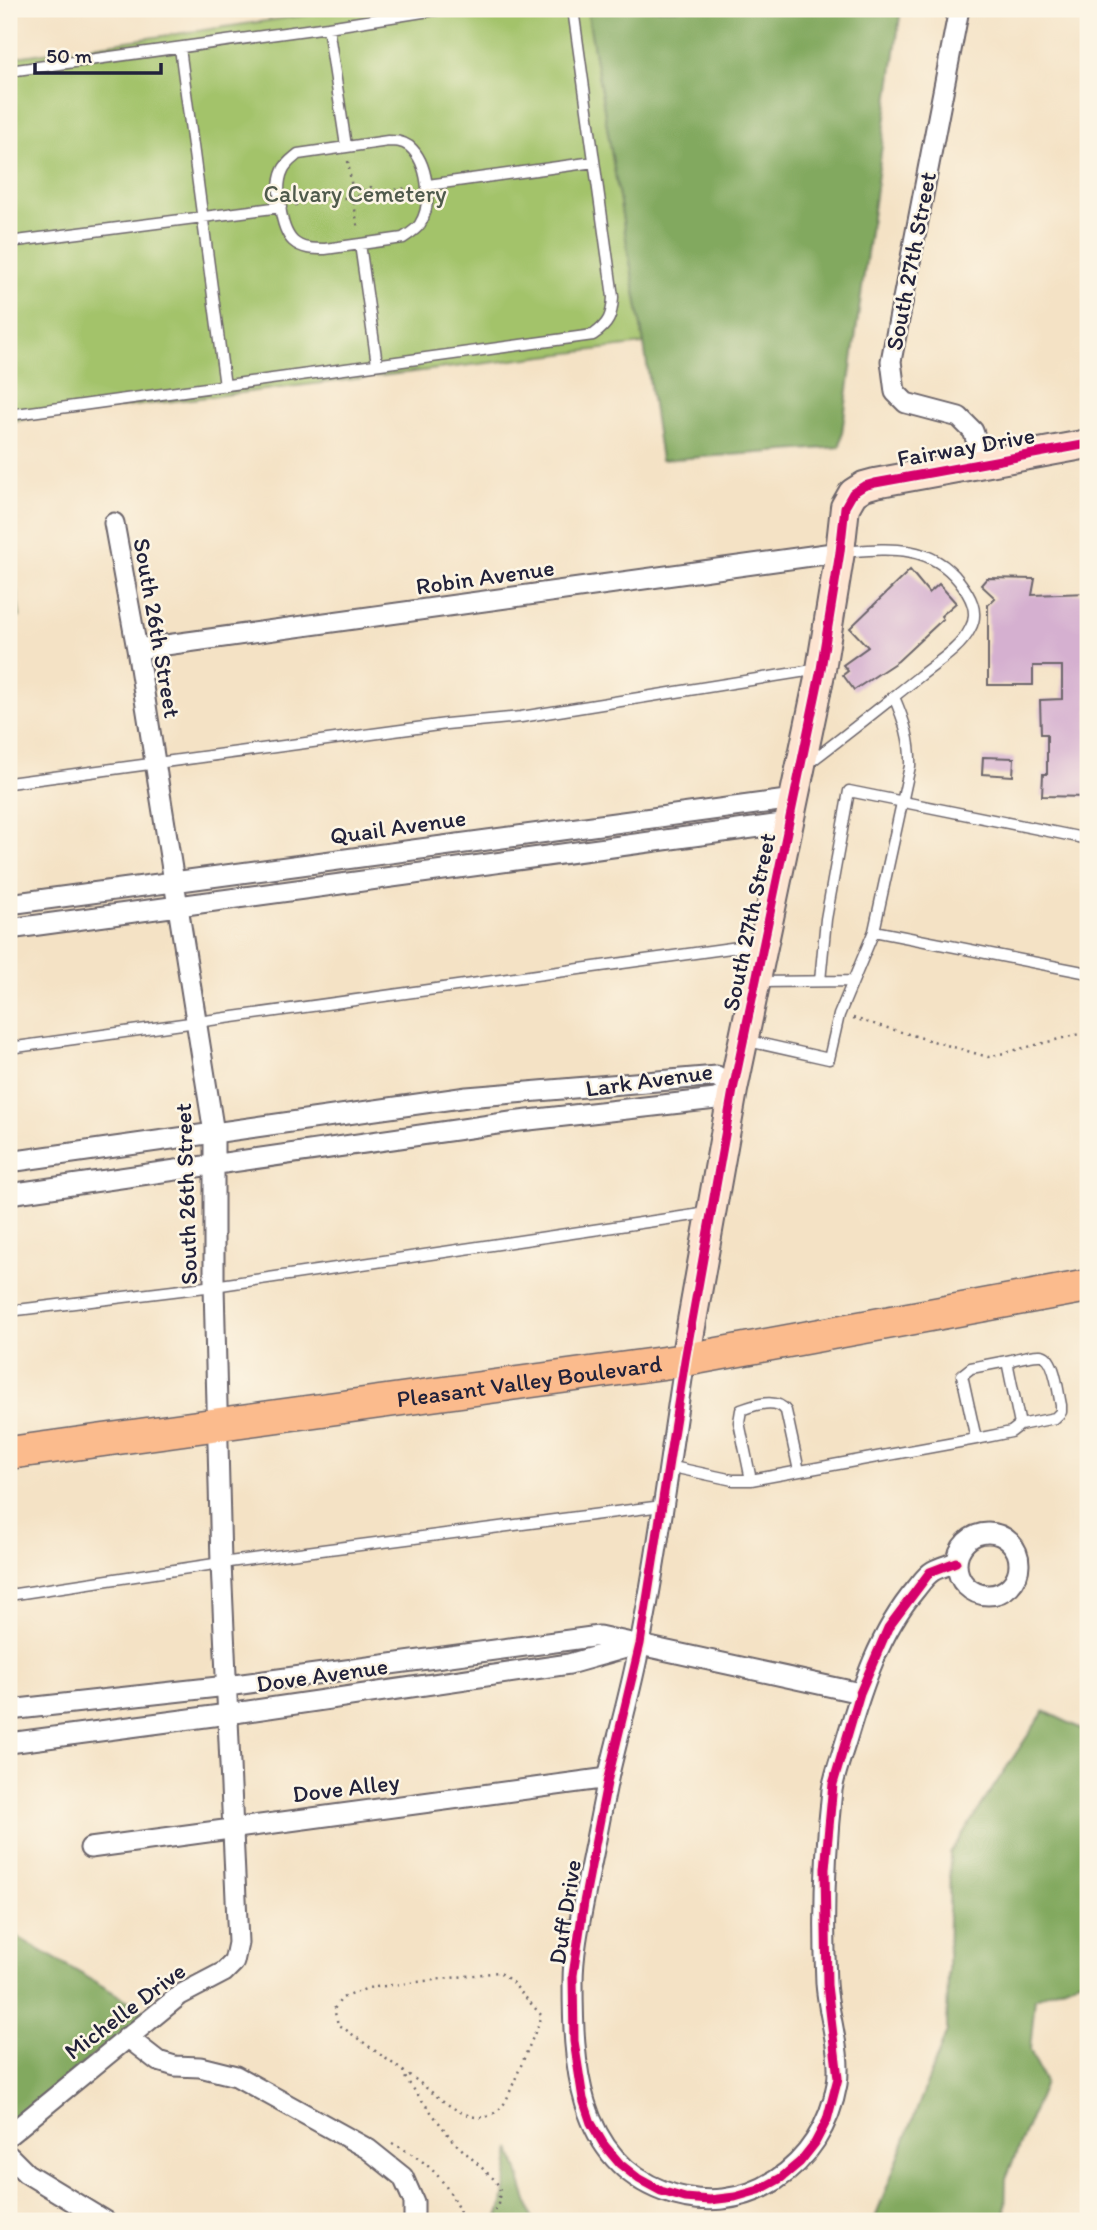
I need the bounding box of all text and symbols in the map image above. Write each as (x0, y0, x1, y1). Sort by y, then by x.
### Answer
scale bar (35, 32, 161, 76)
text: 50 m (46, 43, 93, 68)
street label: South 27th Street (879, 169, 942, 353)
park label: Calvary Cemetery (264, 179, 446, 208)
street label: Fairway Drive (895, 420, 1037, 473)
street label: South 26th Street (127, 536, 188, 720)
street label: Robin Avenue (414, 552, 556, 601)
street label: Quail Avenue (328, 803, 468, 850)
street label: South 27th Street (715, 830, 782, 1014)
street label: Lark Avenue (584, 1056, 714, 1103)
street label: South 26th Street (168, 1103, 203, 1286)
street label: Pleasant Valley Boulevard (395, 1348, 664, 1414)
street label: Dove Avenue (254, 1651, 390, 1698)
street label: Dove Alley (291, 1767, 401, 1808)
street label: Duff Drive (542, 1858, 587, 1966)
street label: Michelle Drive (58, 1956, 191, 2066)

